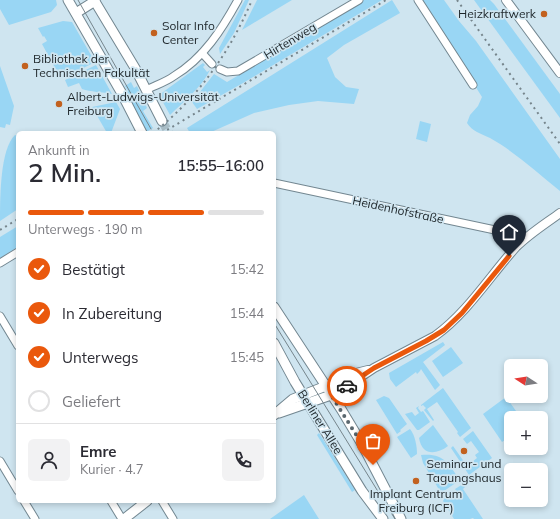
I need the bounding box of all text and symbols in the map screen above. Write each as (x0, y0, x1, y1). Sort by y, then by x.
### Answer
place label: Heizkraftwerk (458, 6, 537, 21)
marker: Heizkraftwerk (539, 9, 549, 19)
place label: Solar Info Center (162, 18, 215, 47)
street label: Hirtenweg (261, 19, 319, 62)
marker: Solar Info Center (149, 28, 159, 38)
place label: Bibliothek der Technischen Fakultät (33, 51, 150, 80)
marker: Bibliothek der Technischen Fakultät (20, 61, 30, 71)
place label: Albert-Ludwigs-Universität Freiburg (67, 89, 219, 118)
marker: Albert-Ludwigs-Universität Freiburg (54, 99, 64, 109)
text: Ankunft in (28, 142, 90, 158)
text: 2 Min. (28, 156, 101, 189)
text: 15:55–16:00 (177, 156, 264, 175)
street label: Heidenhofstraße (351, 193, 445, 227)
pin (492, 215, 526, 256)
text: Unterwegs · 190 m (28, 221, 142, 237)
icon: home (498, 221, 520, 243)
icon: check (28, 258, 50, 280)
text: Bestätigt (62, 260, 125, 279)
text: 15:42 (230, 261, 264, 277)
icon: check (28, 302, 50, 324)
text: In Zubereitung (62, 304, 162, 323)
text: 15:44 (230, 305, 264, 321)
icon: check (28, 346, 50, 368)
text: Unterwegs (62, 348, 139, 367)
text: 15:45 (230, 349, 264, 365)
north arrow (504, 359, 548, 403)
map controls (504, 359, 548, 507)
courier (327, 366, 367, 406)
icon: car (336, 375, 358, 397)
street label: Berliner Allee (295, 387, 346, 457)
text: Geliefert (62, 392, 121, 411)
button: + (504, 411, 548, 455)
pin (356, 424, 390, 465)
icon: bag (362, 430, 384, 452)
button: person (28, 439, 70, 481)
button: phone (222, 439, 264, 481)
text: Emre (80, 442, 116, 461)
marker: Seminar- und Tagungshaus (459, 446, 469, 456)
place label: Seminar- und Tagungshaus (426, 456, 502, 485)
text: Kurier · 4.7 (80, 461, 144, 477)
button: − (504, 463, 548, 507)
marker: Implant Centrum Freiburg (ICF) (411, 476, 421, 486)
place label: Implant Centrum Freiburg (ICF) (370, 486, 462, 515)

